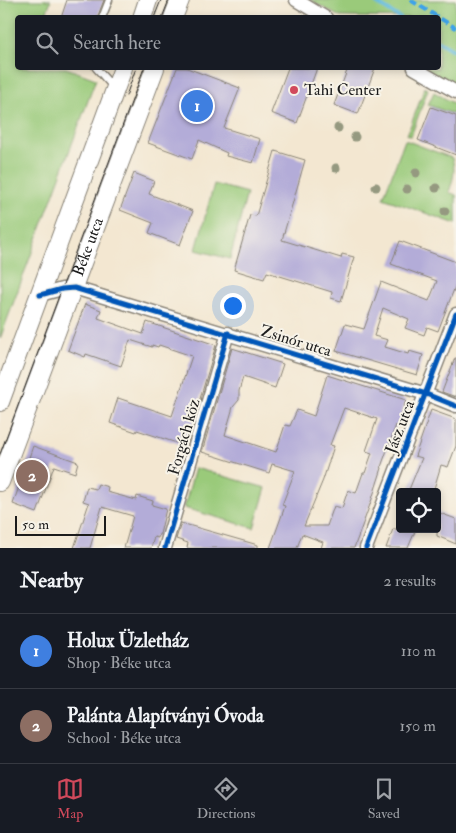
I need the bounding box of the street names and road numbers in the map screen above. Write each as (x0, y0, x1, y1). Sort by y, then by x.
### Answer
street label: Béke utca (68, 214, 108, 279)
street label: Zsinór utca (258, 321, 334, 361)
street label: Forgách köz (164, 396, 205, 478)
street label: Jász utca (380, 397, 420, 458)

